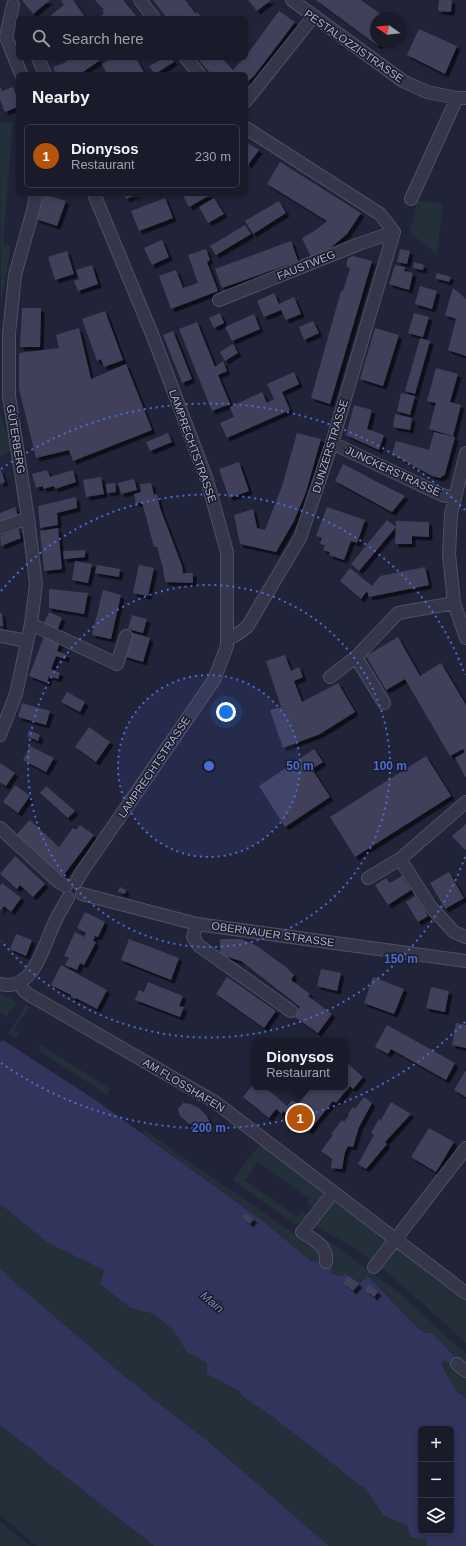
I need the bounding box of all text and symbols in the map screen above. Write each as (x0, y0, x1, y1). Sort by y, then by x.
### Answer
street label: PESTALOZZISTRASSE (302, 7, 406, 85)
north arrow (370, 12, 406, 48)
search box (16, 16, 248, 60)
icon: search (30, 27, 52, 49)
text: Search here (62, 30, 144, 47)
text: Nearby (32, 88, 90, 107)
text: Dionysos (71, 140, 139, 157)
text: 1 (42, 149, 50, 164)
text: 230 m (195, 149, 231, 164)
text: Restaurant (71, 157, 135, 172)
street label: FAUSTWEG (275, 248, 337, 282)
street label: LAMPRECHTSTRASSE (167, 388, 219, 504)
street label: DUNZERSTRASSE (310, 398, 350, 494)
street label: GÜTERBERG (5, 404, 27, 474)
street label: JUNCKERSTRASSE (344, 444, 442, 498)
your location (216, 702, 236, 722)
street label: LAMPRECHTSTRASSE (116, 714, 192, 820)
centre of rings (202, 759, 216, 773)
text: 50 m (286, 759, 314, 773)
text: 100 m (373, 759, 407, 773)
street label: OBERNAUER STRASSE (211, 919, 335, 949)
text: 150 m (384, 952, 418, 966)
popup (252, 1038, 348, 1090)
text: Dionysos (266, 1048, 334, 1065)
street label: AM FLOSSHAFEN (141, 1056, 227, 1114)
text: Restaurant (266, 1065, 330, 1080)
pin: 1 (287, 1103, 313, 1133)
text: 200 m (192, 1121, 226, 1135)
water label: Main (198, 1288, 227, 1316)
map controls (418, 1426, 454, 1534)
button: + (418, 1426, 454, 1462)
button: − (418, 1462, 454, 1498)
button: layers (418, 1498, 454, 1534)

